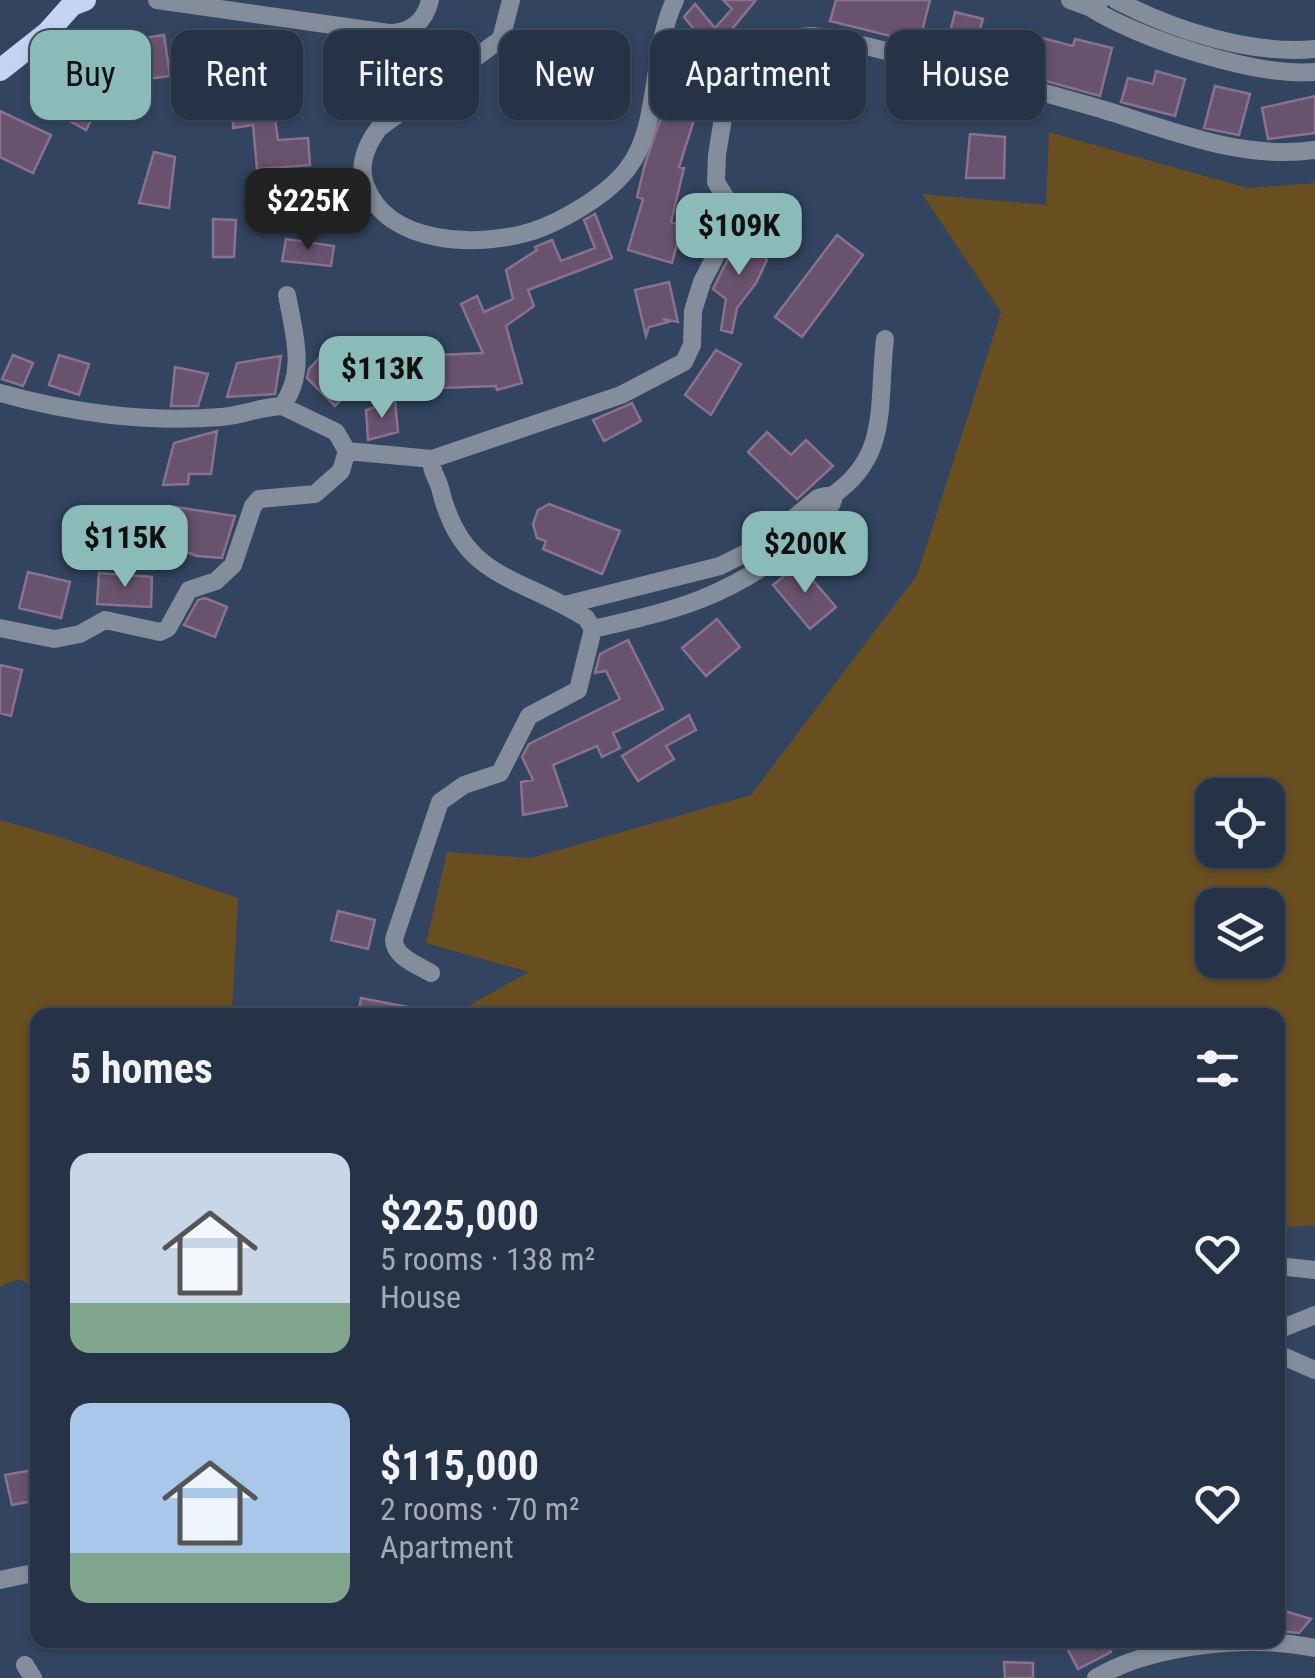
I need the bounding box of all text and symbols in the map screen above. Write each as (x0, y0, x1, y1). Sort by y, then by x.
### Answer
chip: Buy (30, 30, 151, 120)
chip: Rent (171, 30, 303, 120)
chip: Filters (323, 30, 479, 120)
chip: New (499, 30, 630, 120)
chip: Apartment (650, 30, 866, 120)
chip: House (886, 30, 1045, 120)
pin: $225K (238, 168, 378, 253)
text: $225K (267, 181, 349, 219)
pin: $109K (669, 193, 809, 278)
text: $109K (698, 206, 780, 244)
pin: $113K (312, 336, 452, 421)
text: $113K (341, 349, 423, 387)
pin: $115K (55, 505, 195, 590)
pin: $200K (735, 511, 875, 596)
text: $115K (84, 518, 166, 556)
text: $200K (764, 524, 846, 562)
map controls (1195, 778, 1285, 978)
button: locate (1195, 778, 1285, 868)
button: layers (1195, 888, 1285, 978)
icon: filters (1190, 1041, 1245, 1096)
text: 5 homes (70, 1044, 213, 1093)
text: $225,000 (380, 1191, 539, 1240)
icon: home (150, 1193, 270, 1313)
icon: heart (1190, 1226, 1245, 1281)
text: 5 rooms · 138 m² (380, 1240, 595, 1278)
text: House (380, 1278, 461, 1316)
text: $115,000 (380, 1441, 539, 1490)
icon: home (150, 1443, 270, 1563)
icon: heart (1190, 1476, 1245, 1531)
text: 2 rooms · 70 m² (380, 1490, 579, 1528)
text: Apartment (380, 1528, 514, 1566)

